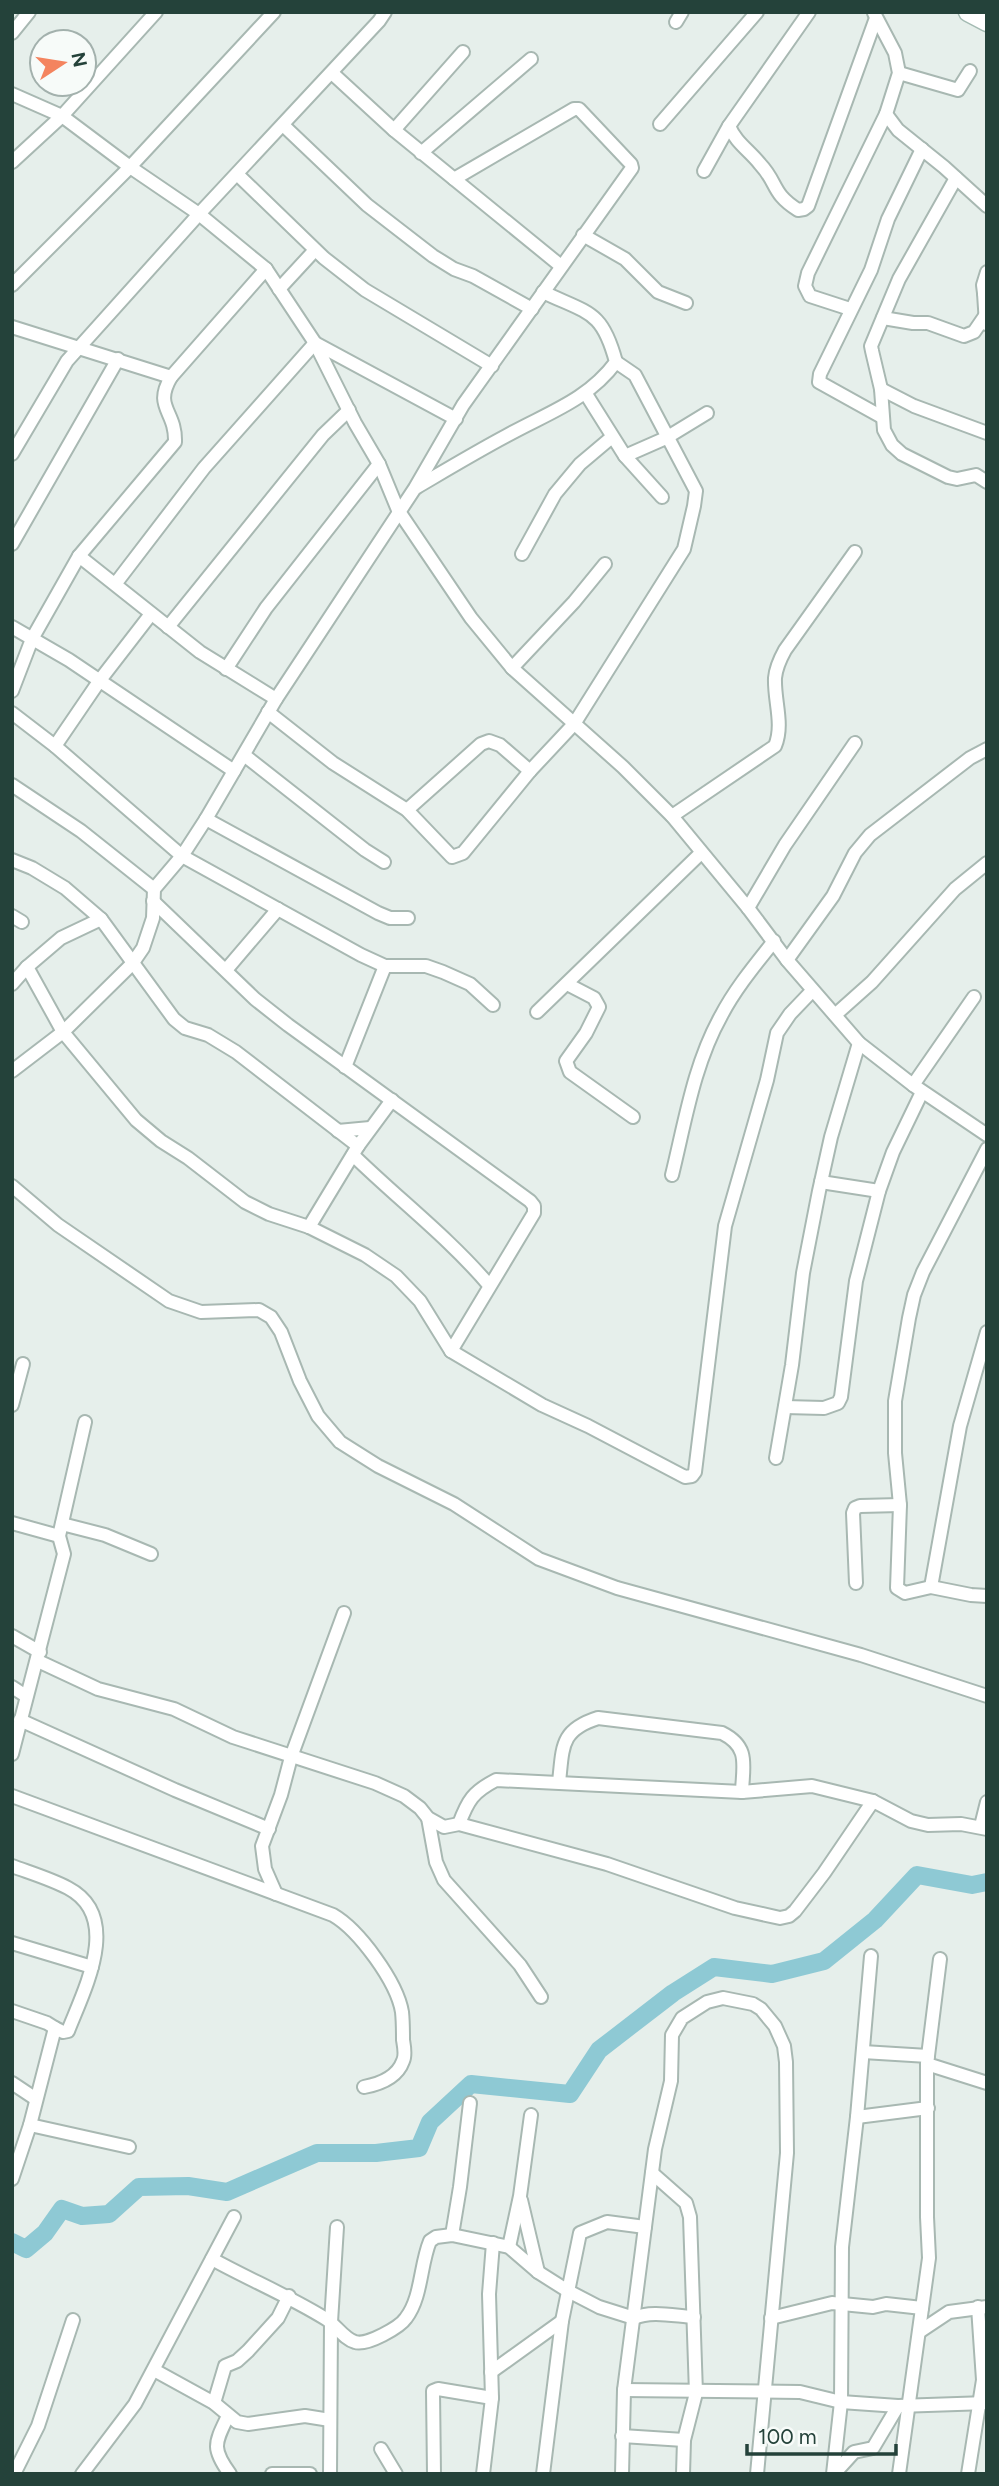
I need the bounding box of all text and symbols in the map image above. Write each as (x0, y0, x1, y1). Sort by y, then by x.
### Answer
north arrow (28, 28, 98, 98)
text: N (66, 50, 92, 69)
scale bar (747, 2412, 896, 2456)
text: 100 m (758, 2424, 817, 2449)

